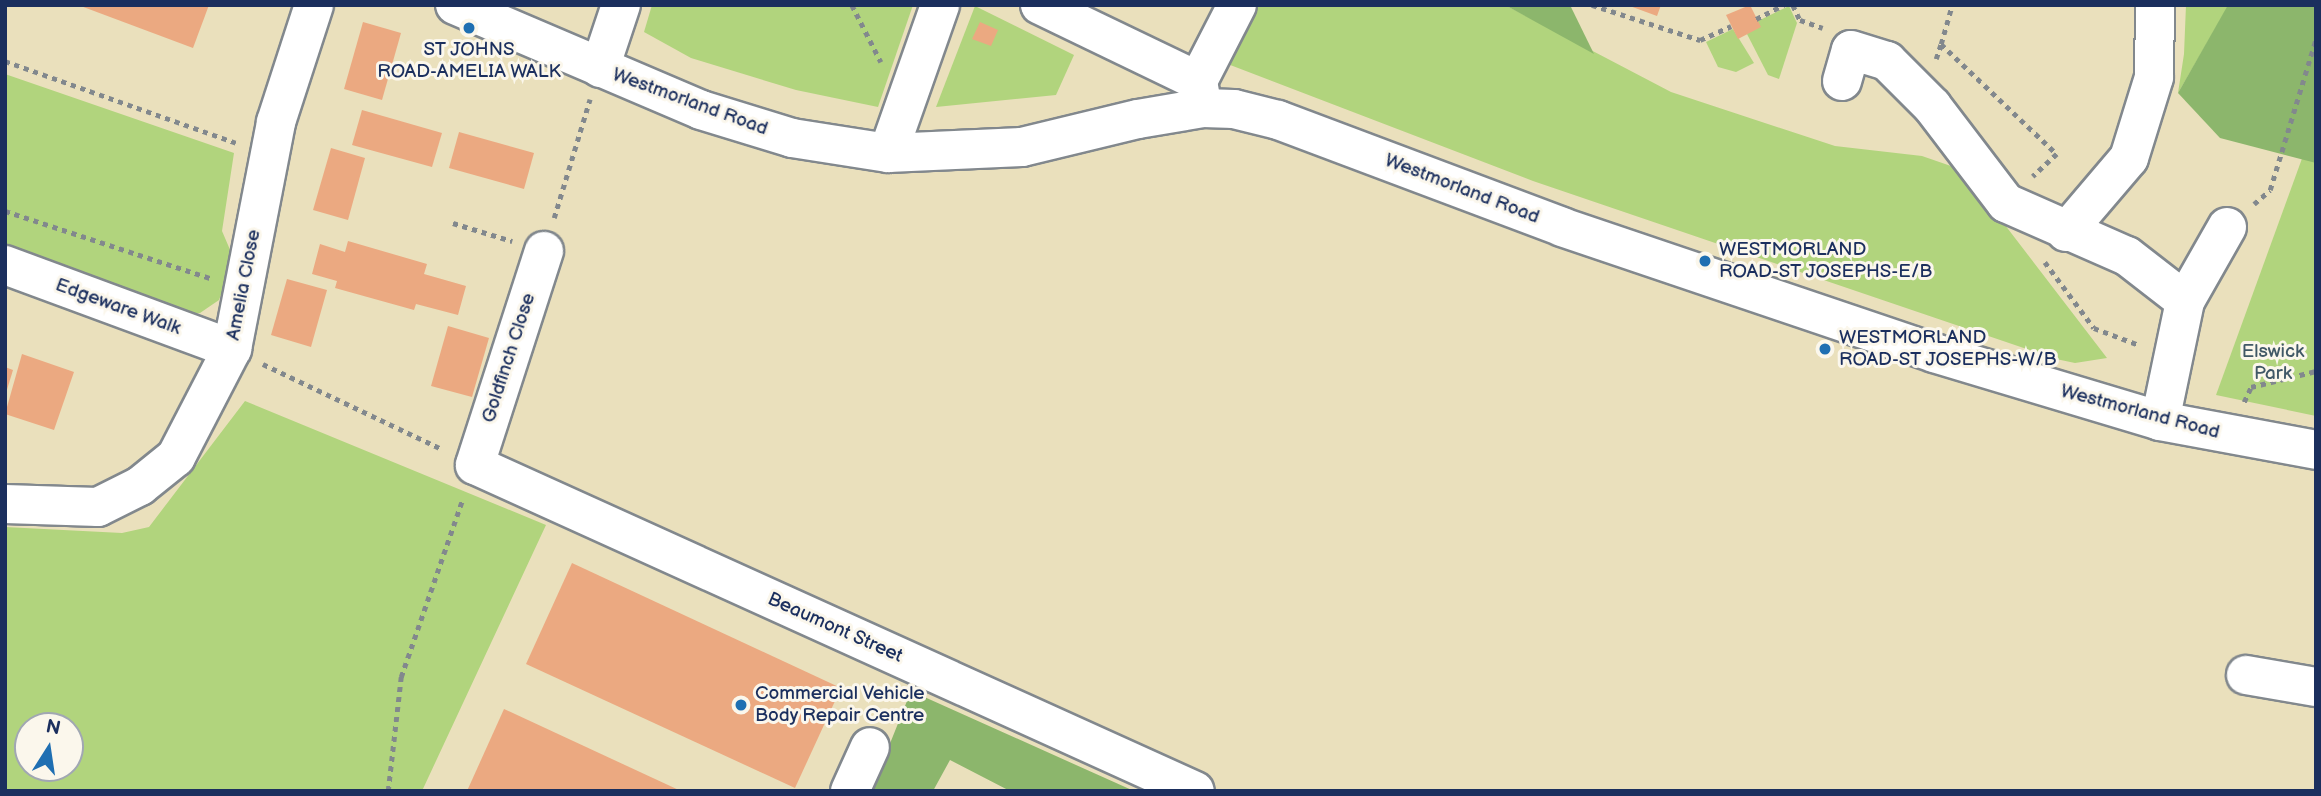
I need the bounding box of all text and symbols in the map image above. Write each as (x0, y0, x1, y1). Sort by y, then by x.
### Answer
marker: ST JOHNS ROAD-AMELIA WALK (461, 20, 477, 36)
place label: ST JOHNS ROAD-AMELIA WALK (377, 39, 561, 83)
street label: Westmorland Road (609, 63, 771, 141)
street label: Westmorland Road (1382, 149, 1542, 229)
street label: Amelia Close (222, 228, 266, 342)
place label: WESTMORLAND ROAD-ST JOSEPHS-E/B (1719, 239, 1933, 283)
marker: WESTMORLAND ROAD-ST JOSEPHS-E/B (1697, 253, 1713, 269)
street label: Edgeware Walk (52, 274, 184, 340)
street label: Goldfinch Close (477, 290, 541, 426)
place label: WESTMORLAND ROAD-ST JOSEPHS-W/B (1839, 327, 2058, 371)
marker: WESTMORLAND ROAD-ST JOSEPHS-W/B (1817, 341, 1833, 357)
park label: Elswick Park (2242, 341, 2304, 385)
street label: Westmorland Road (2058, 380, 2222, 444)
street label: Beaumont Street (764, 588, 906, 668)
place label: Commercial Vehicle Body Repair Centre (755, 683, 925, 727)
marker: Commercial Vehicle Body Repair Centre (733, 697, 749, 713)
north arrow (14, 712, 84, 782)
text: N (44, 715, 62, 741)

